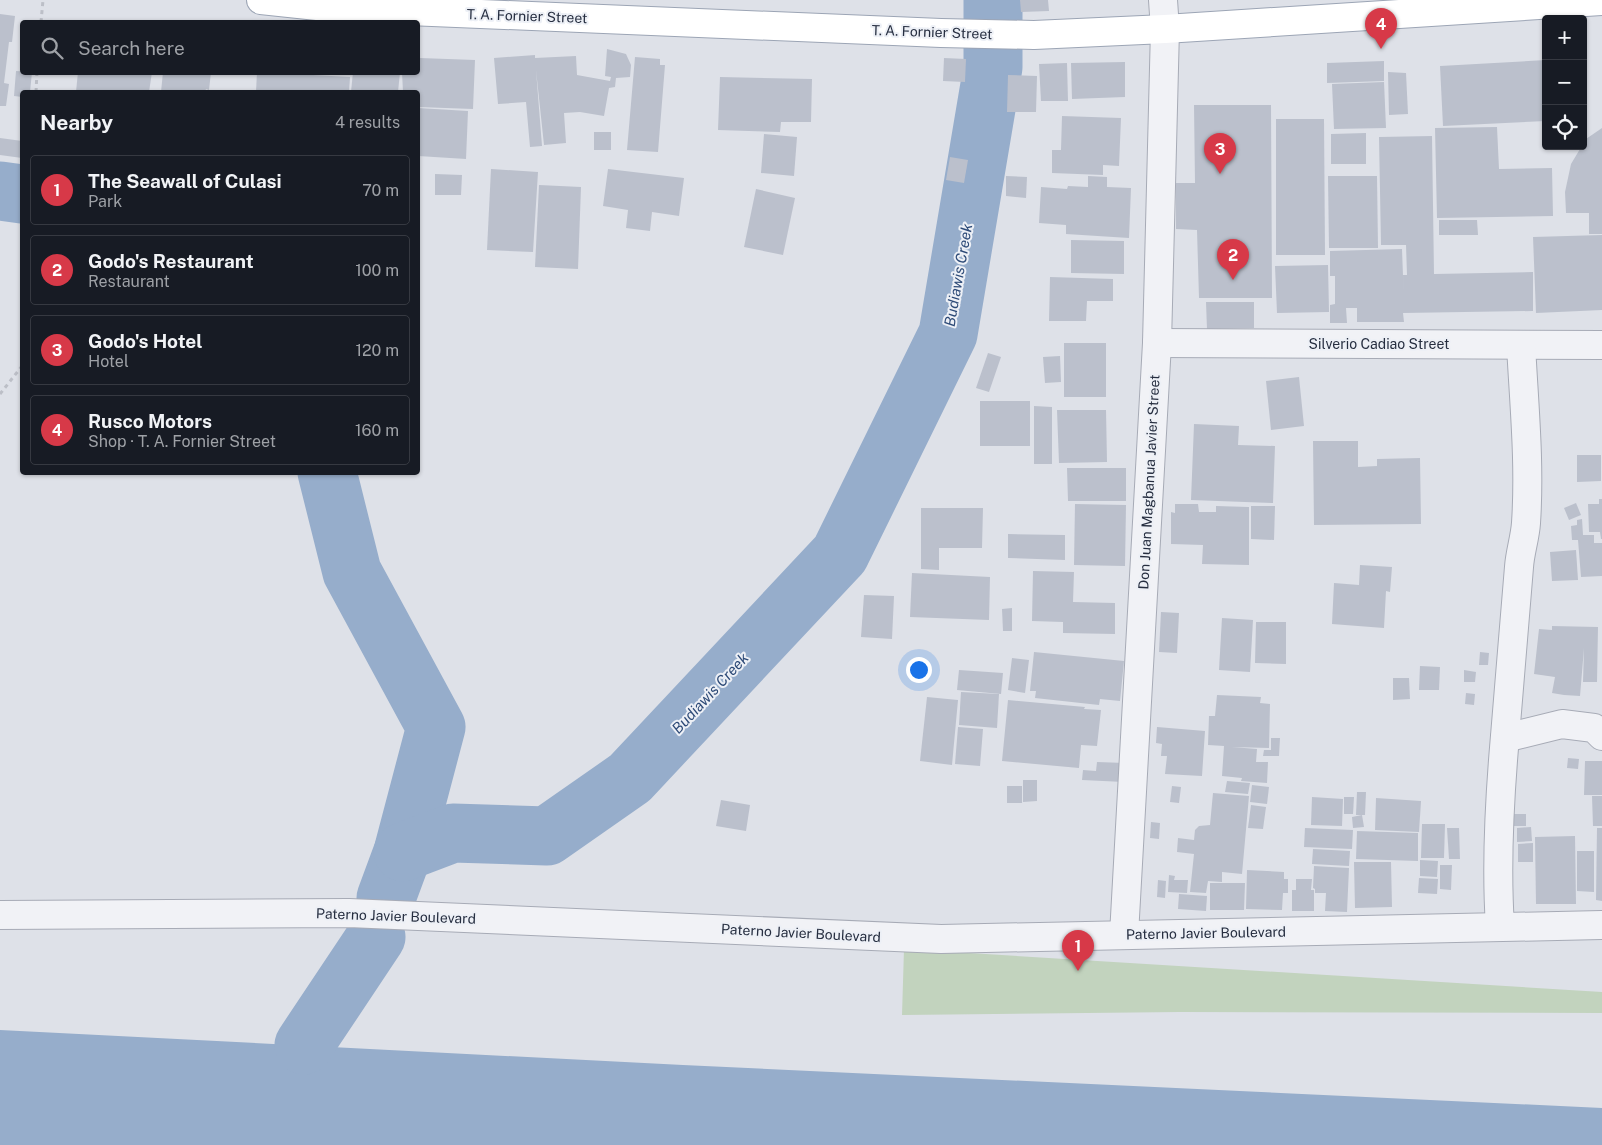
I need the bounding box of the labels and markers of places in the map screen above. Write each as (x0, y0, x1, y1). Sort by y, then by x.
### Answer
pin: 4 (1365, 8, 1397, 49)
pin: 3 (1204, 133, 1236, 174)
pin: 2 (1217, 239, 1249, 280)
pin: 1 (1062, 930, 1094, 971)

